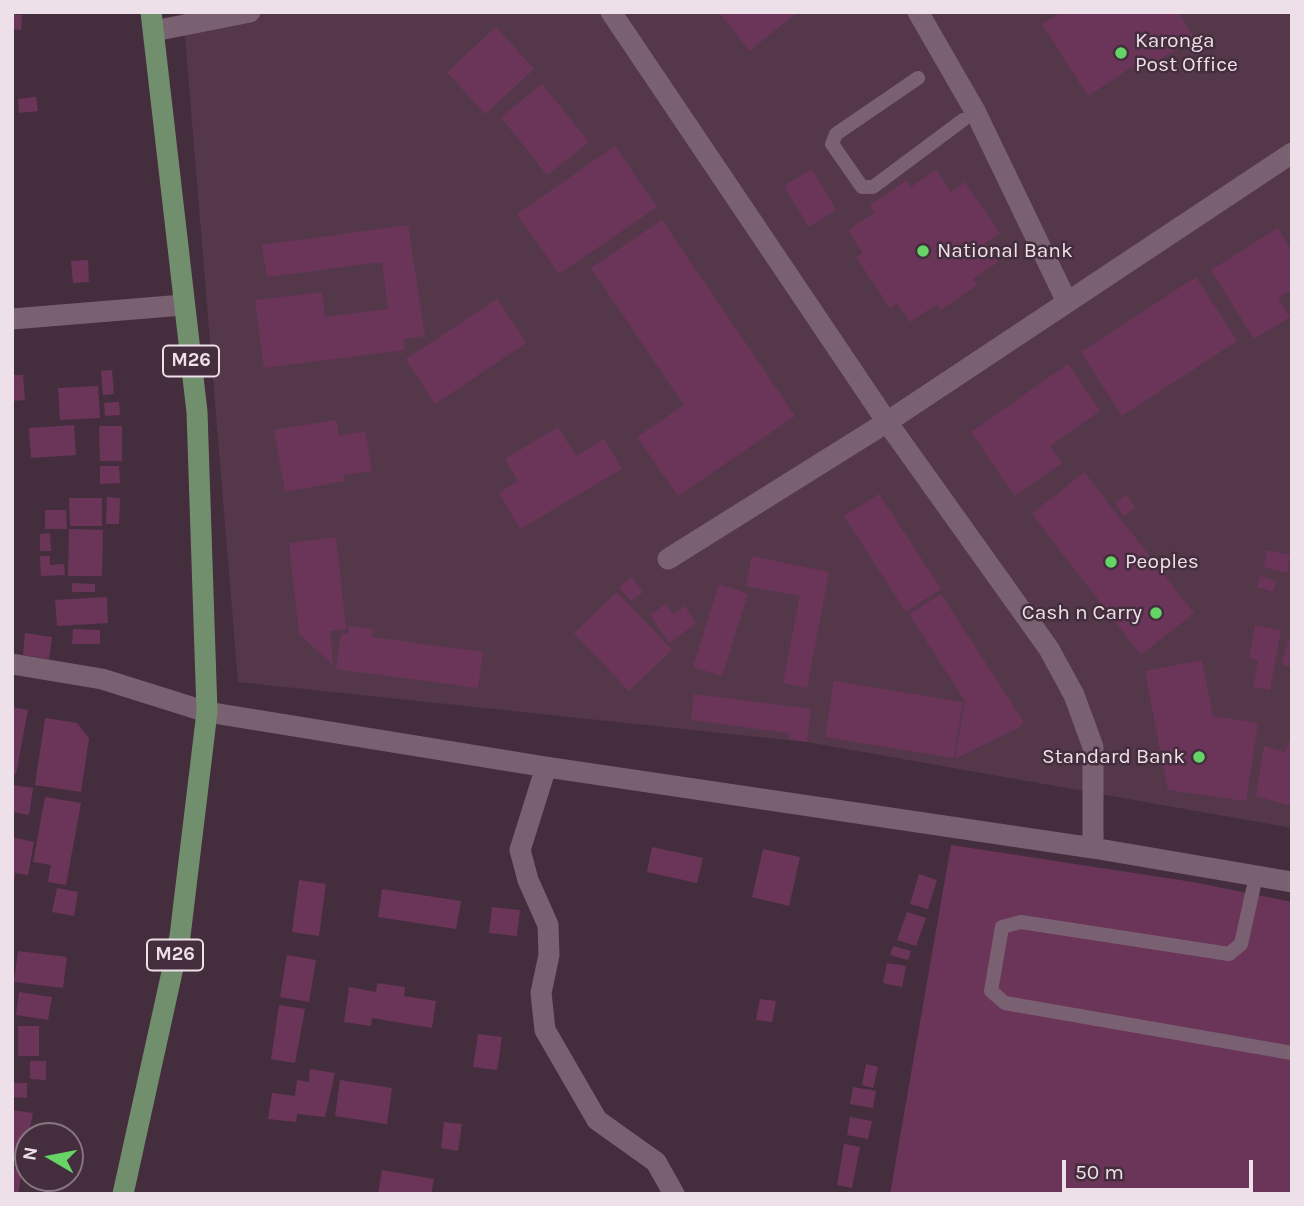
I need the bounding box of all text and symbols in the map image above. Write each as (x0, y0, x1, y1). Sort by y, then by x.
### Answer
place label: Karonga Post Office (1135, 28, 1238, 78)
marker: Karonga Post Office (1113, 45, 1129, 61)
place label: National Bank (937, 238, 1073, 264)
marker: National Bank (915, 243, 931, 259)
road number: M26 (163, 346, 219, 376)
place label: Peoples (1125, 549, 1199, 575)
marker: Peoples (1103, 554, 1119, 570)
place label: Cash n Carry (1022, 600, 1142, 626)
marker: Cash n Carry (1148, 605, 1164, 621)
place label: Standard Bank (1042, 744, 1185, 770)
marker: Standard Bank (1191, 749, 1207, 765)
road number: M26 (147, 939, 203, 970)
north arrow (14, 1122, 84, 1192)
text: N (18, 1145, 42, 1162)
scale bar (1066, 1146, 1257, 1190)
text: 50 m (1075, 1160, 1124, 1184)

